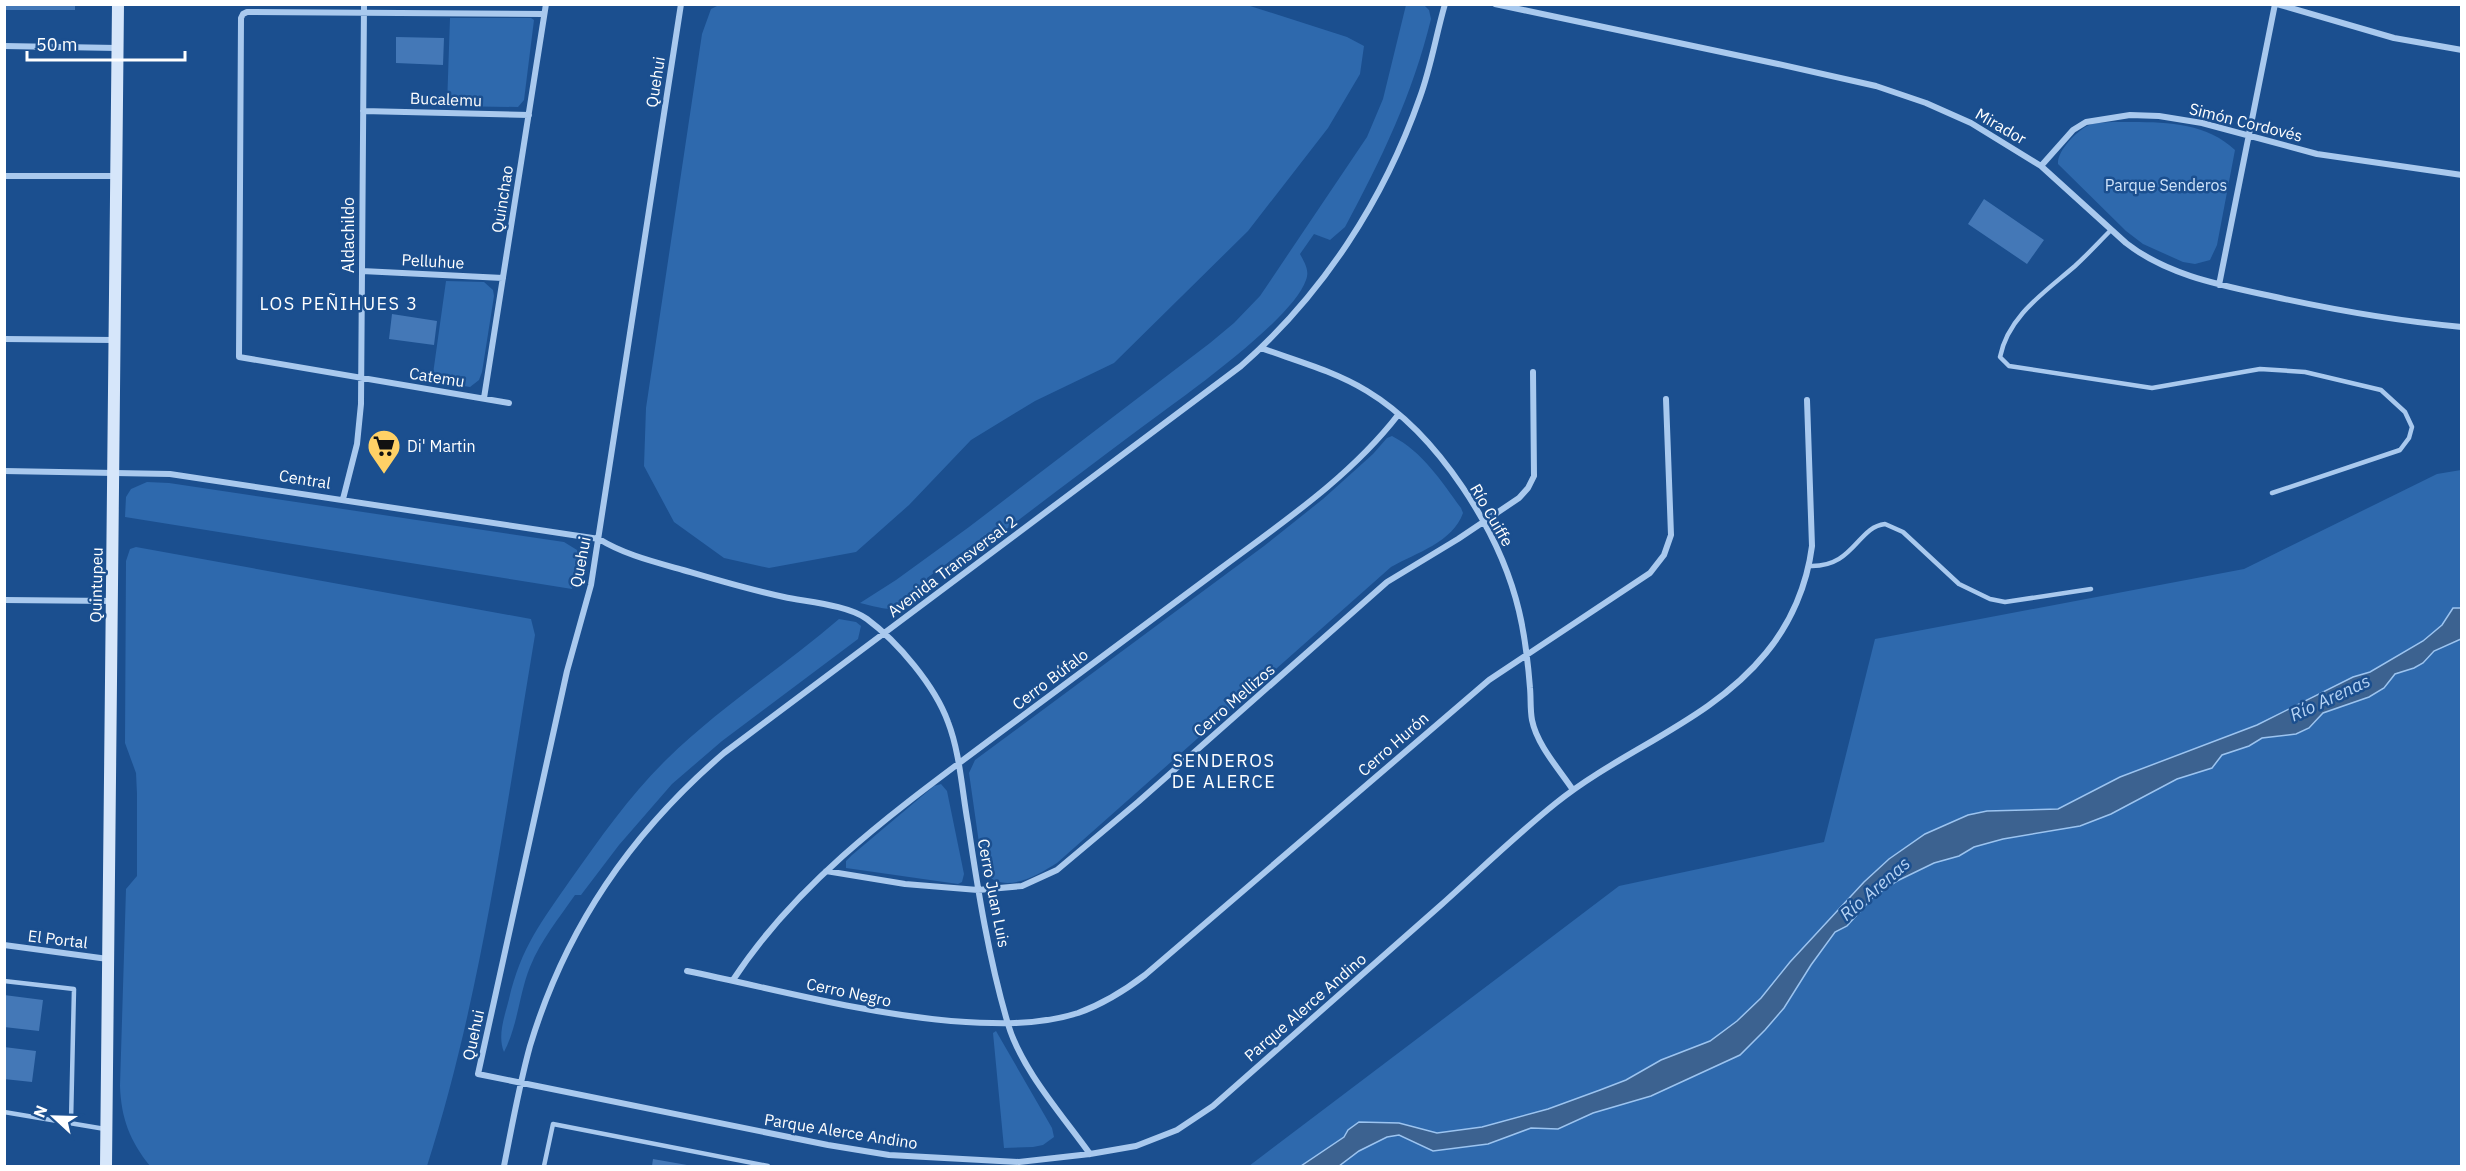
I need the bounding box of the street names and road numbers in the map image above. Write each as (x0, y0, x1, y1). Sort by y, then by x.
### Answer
street label: Quehui (641, 55, 669, 109)
street label: Bucalemu (410, 88, 482, 110)
street label: Simón Cordovés (2187, 98, 2305, 146)
street label: Mirador (1972, 103, 2030, 149)
street label: Quinchao (487, 164, 517, 234)
street label: Aldachildo (338, 197, 358, 273)
street label: Pelluhue (401, 249, 465, 273)
street label: Catemu (408, 363, 466, 391)
street label: Central (278, 465, 332, 493)
street label: Río Cuiffe (1466, 480, 1518, 550)
street label: Avenida Transversal 2 (883, 511, 1021, 621)
street label: Quehui (565, 535, 595, 589)
street label: Quintupeu (85, 547, 107, 623)
street label: Cerro Búfalo (1008, 644, 1092, 714)
street label: Cerro Mellizos (1189, 659, 1279, 741)
street label: Cerro Hurón (1353, 708, 1433, 780)
street label: Cerro Juan Luis (974, 837, 1014, 949)
street label: El Portal (27, 925, 89, 953)
street label: Parque Alerce Andino (1240, 949, 1370, 1065)
street label: Cerro Negro (805, 973, 893, 1011)
street label: Quehui (458, 1008, 488, 1062)
street label: Parque Alerce Andino (763, 1109, 919, 1153)

